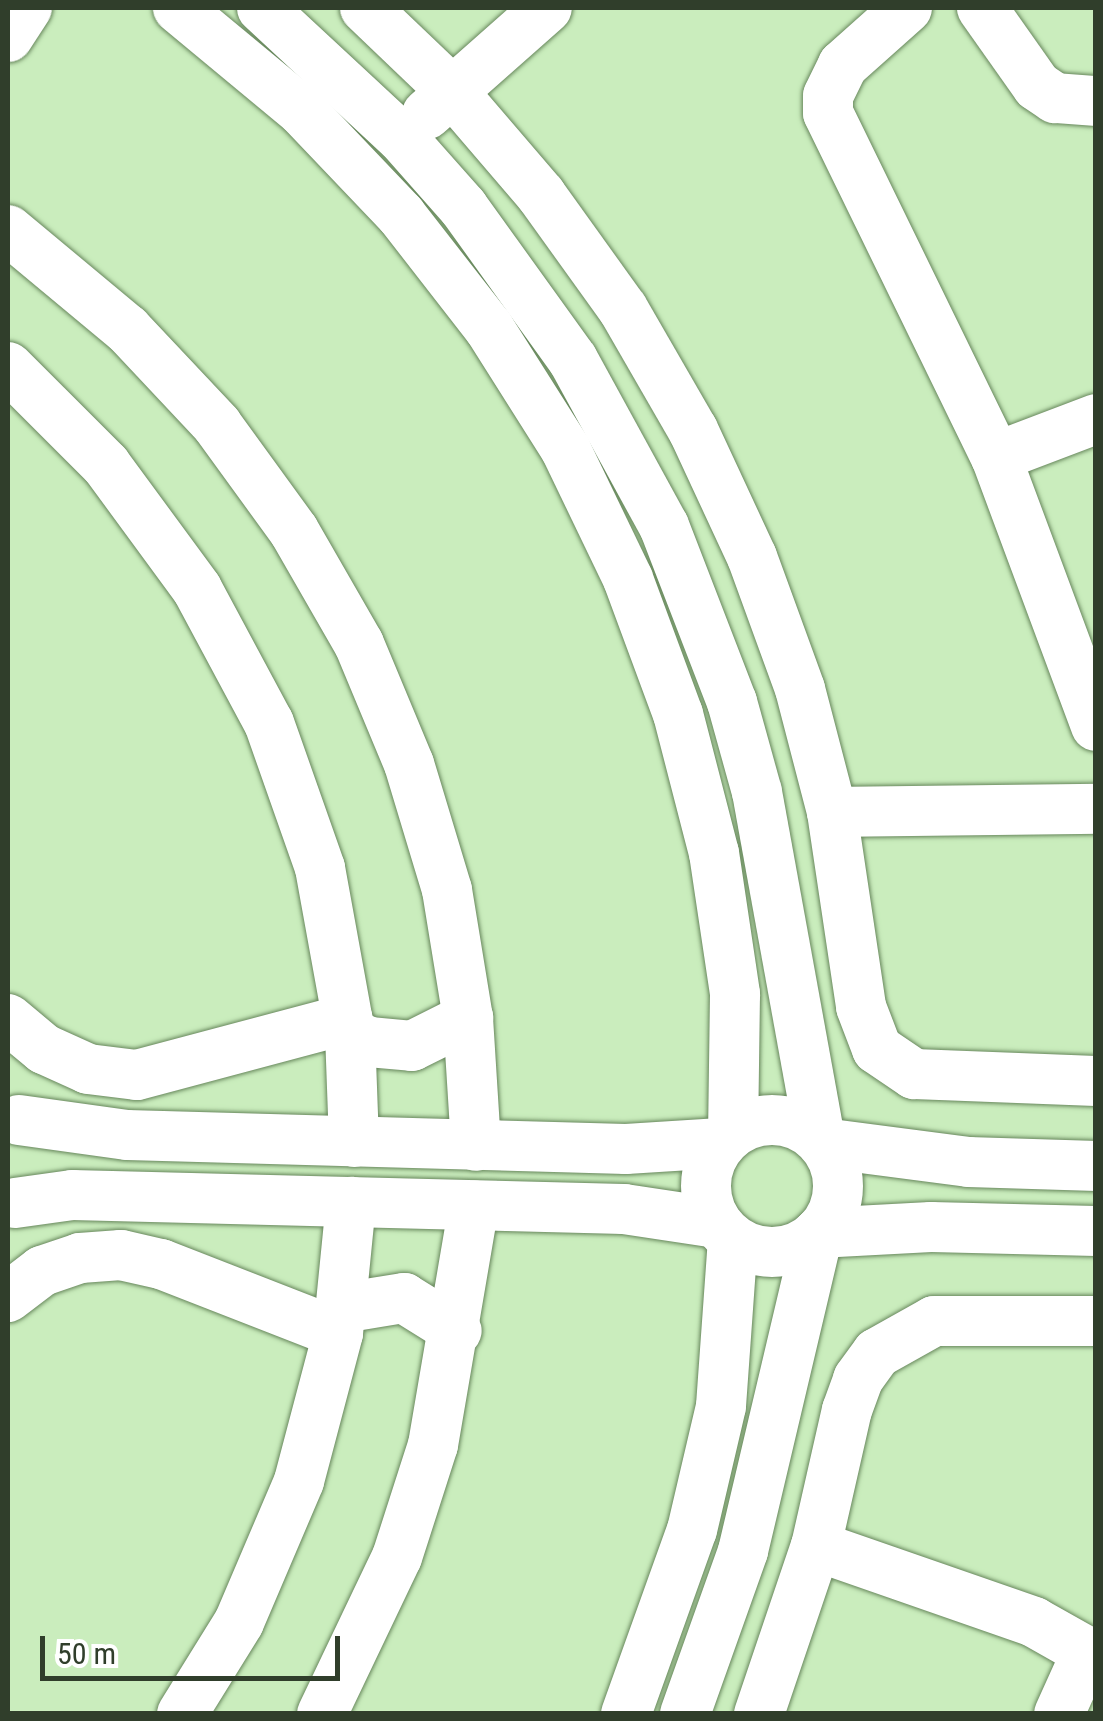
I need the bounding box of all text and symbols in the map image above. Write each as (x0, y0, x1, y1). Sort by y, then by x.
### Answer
scale bar (45, 1616, 345, 1678)
text: 50 m (57, 1636, 116, 1671)

